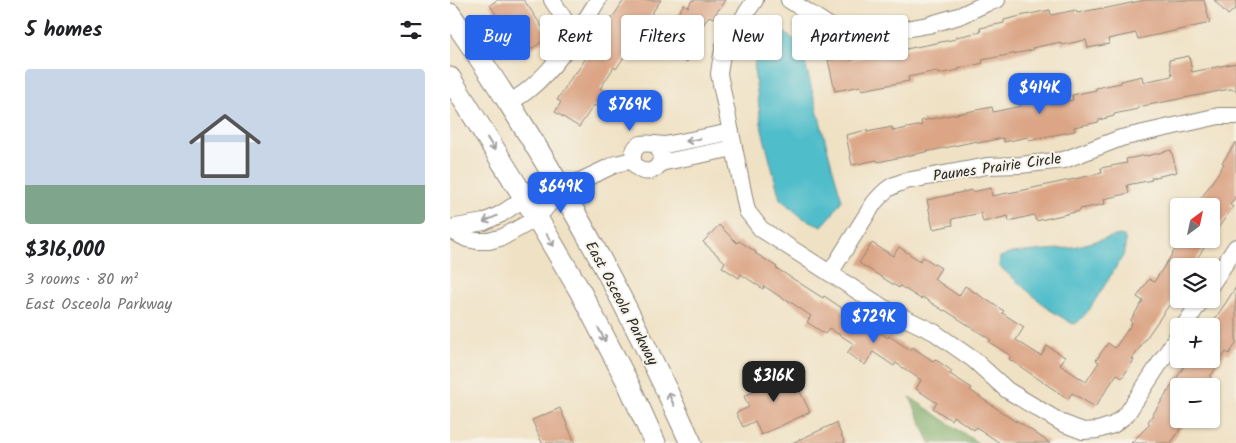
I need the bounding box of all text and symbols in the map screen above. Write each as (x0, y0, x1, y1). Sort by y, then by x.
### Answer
text: 5 homes (25, 14, 102, 47)
chip: Buy (465, 15, 530, 60)
chip: Rent (540, 15, 611, 60)
chip: Filters (621, 15, 704, 60)
chip: New (714, 15, 782, 60)
chip: Apartment (792, 15, 908, 60)
icon: filters (397, 16, 425, 44)
pin: $414K (1005, 72, 1075, 115)
text: $414K (1019, 76, 1061, 101)
pin: $769K (595, 90, 665, 132)
text: $769K (608, 93, 652, 118)
icon: home (180, 101, 270, 191)
one-way arrow (685, 135, 701, 145)
one-way arrow (487, 137, 497, 151)
street label: Paunes Prairie Circle (932, 147, 1063, 189)
pin: $649K (526, 172, 596, 214)
text: $649K (539, 175, 583, 200)
north arrow (1170, 198, 1220, 248)
map controls (1170, 198, 1220, 428)
one-way arrow (483, 215, 498, 224)
one-way arrow (545, 232, 555, 246)
text: $316,000 (25, 234, 104, 267)
street label: East Osceola Parkway (578, 237, 665, 371)
button: layers (1170, 258, 1220, 308)
text: 3 rooms · 80 m² (25, 267, 138, 292)
text: East Osceola Parkway (25, 292, 172, 317)
pin: $729K (839, 302, 909, 344)
text: $729K (852, 305, 896, 330)
button: + (1170, 318, 1220, 368)
one-way arrow (597, 327, 607, 342)
pin: $316K (739, 360, 809, 403)
text: $316K (753, 364, 795, 389)
button: − (1170, 378, 1220, 428)
one-way arrow (666, 392, 676, 407)

